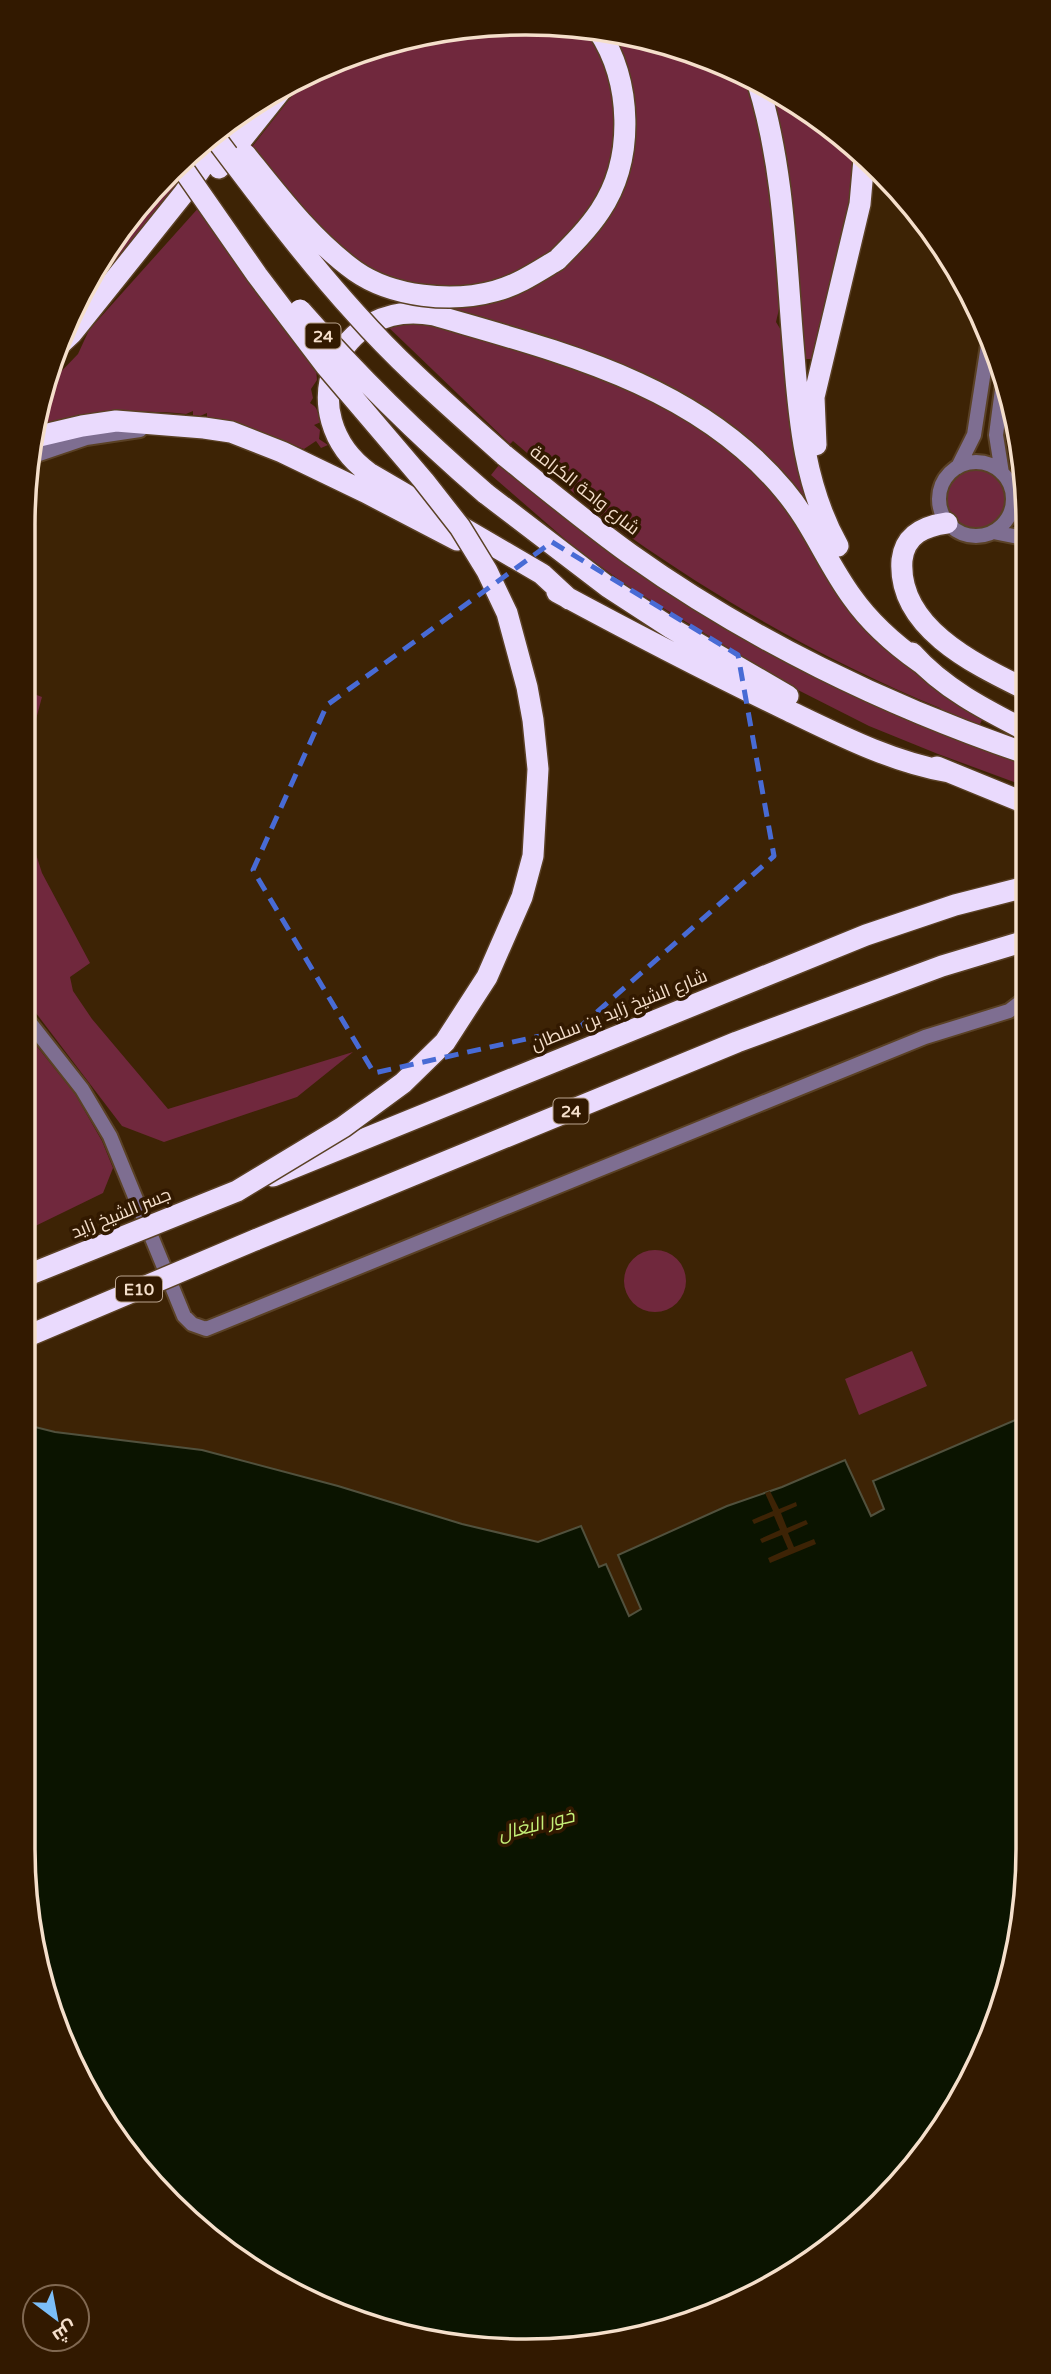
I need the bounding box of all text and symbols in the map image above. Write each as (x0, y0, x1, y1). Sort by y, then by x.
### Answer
road number: 24 (306, 324, 340, 348)
street label: شارع واحة الكرامة (525, 440, 644, 540)
street label: شارع الشيخ زايد بن سلطان (528, 965, 711, 1056)
road number: 24 (554, 1098, 588, 1124)
street label: جسر الشيخ زايد (68, 1183, 175, 1244)
road number: E10 (116, 1276, 162, 1302)
water label: خور البغال (496, 1805, 578, 1845)
north arrow (21, 2283, 91, 2353)
text: ش (48, 2316, 81, 2347)

